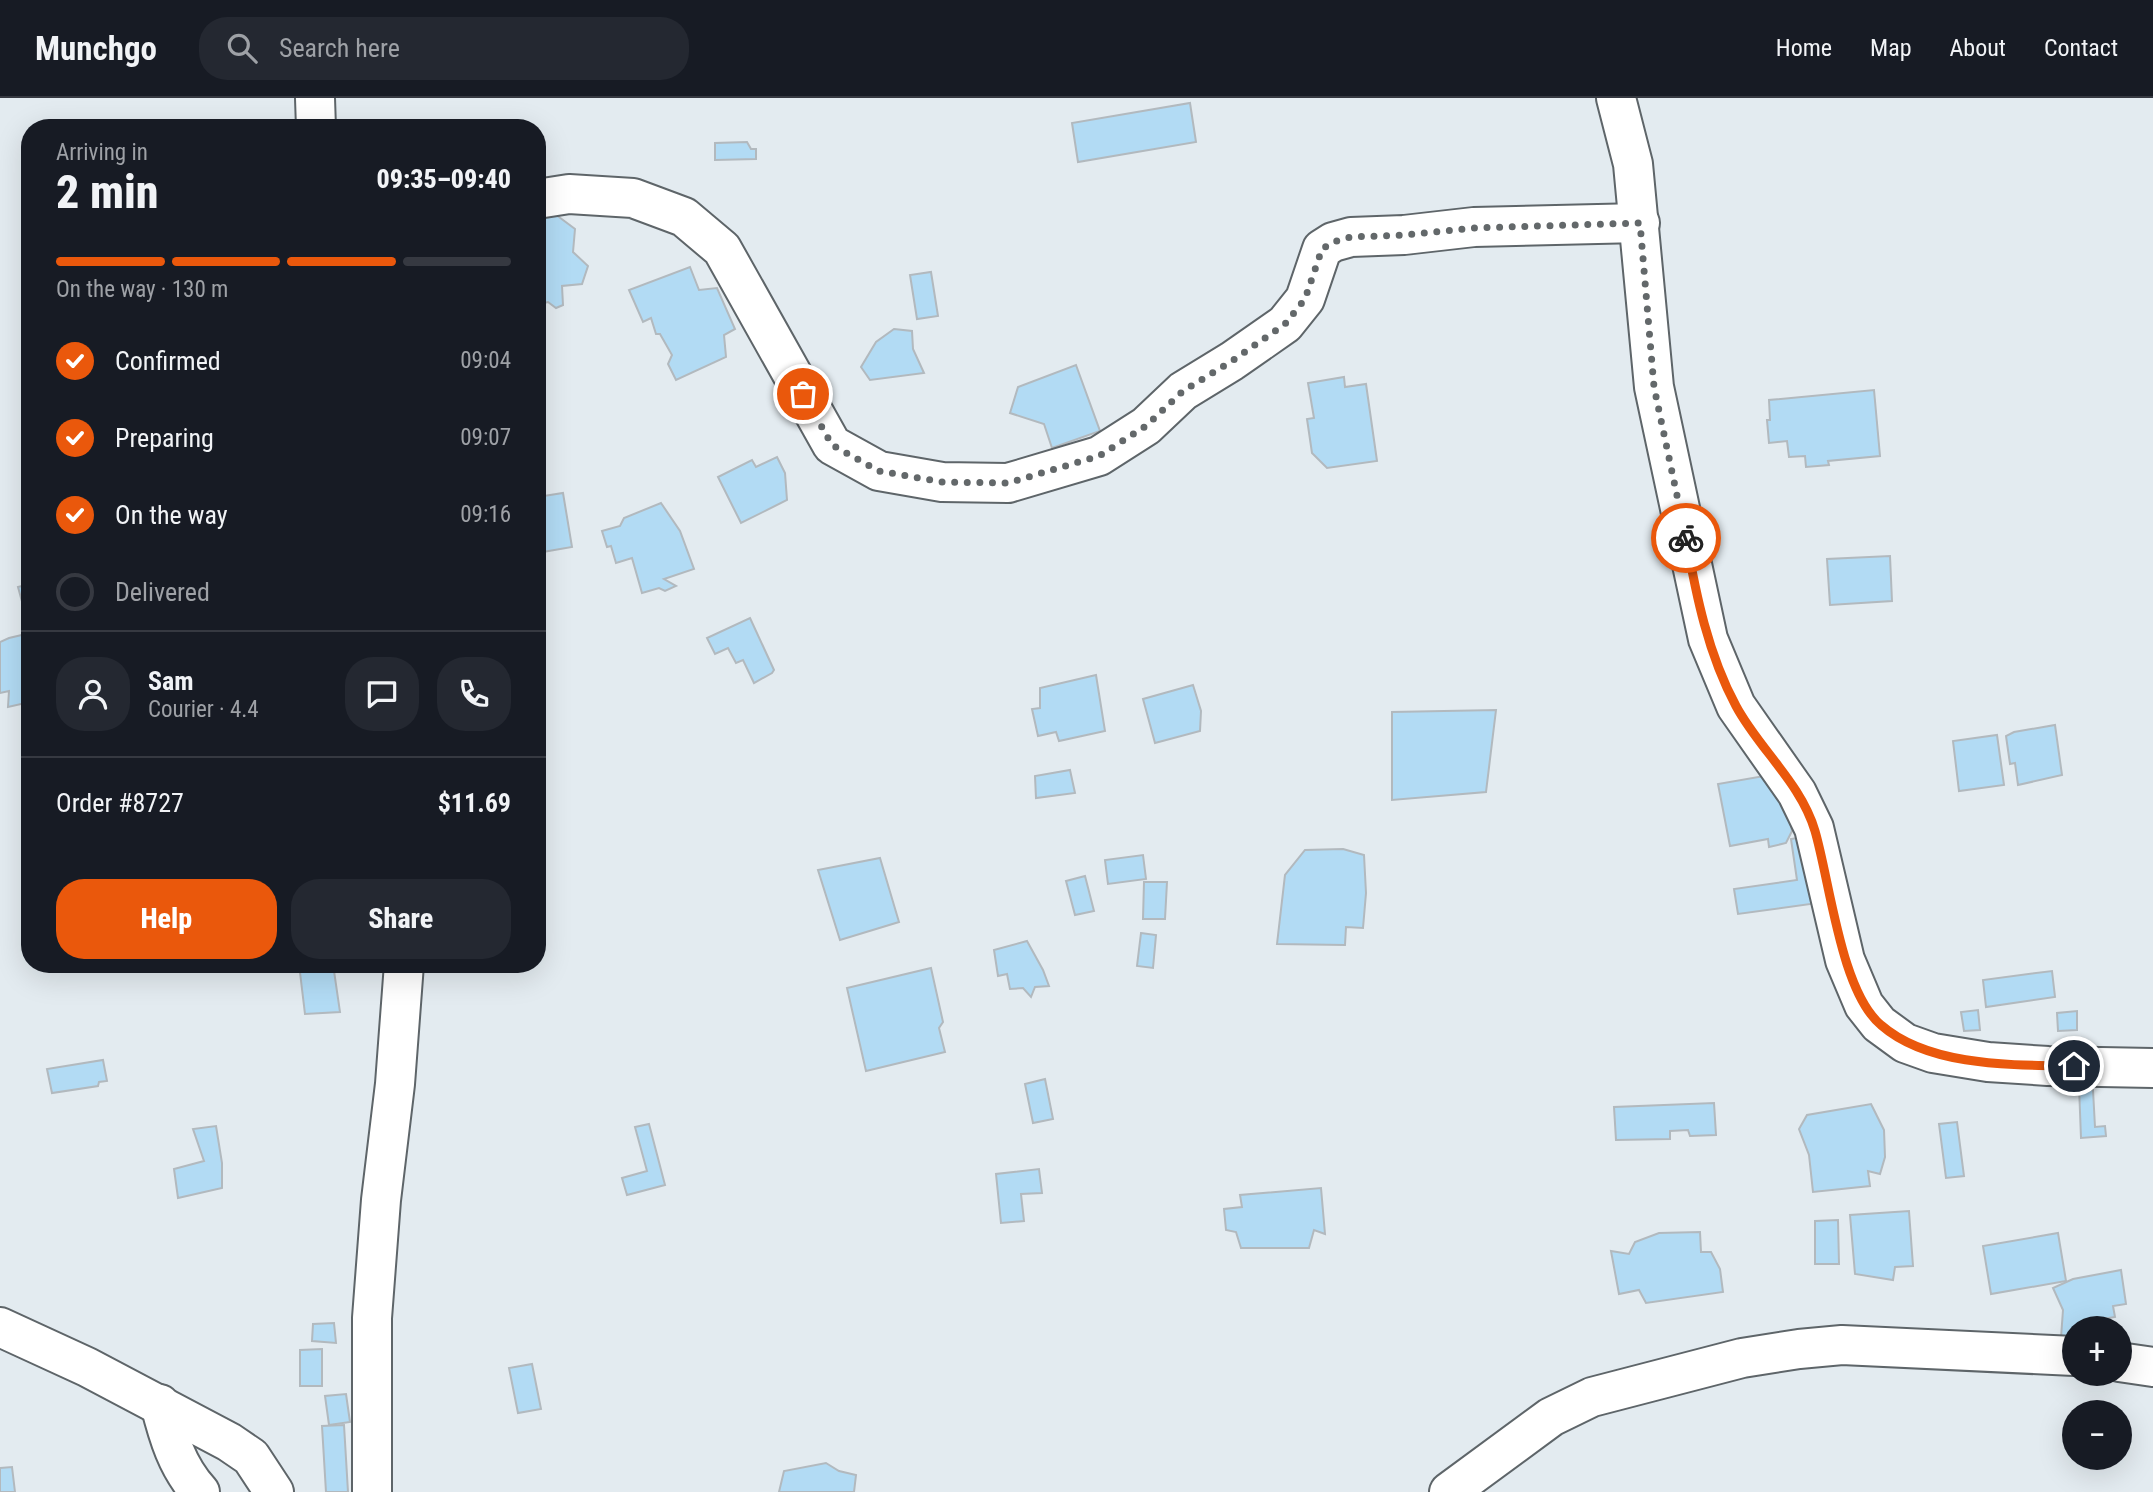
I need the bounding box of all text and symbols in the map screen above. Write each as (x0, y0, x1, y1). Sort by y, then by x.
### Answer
search box (199, 17, 689, 80)
text: Munchgo (35, 29, 157, 68)
icon: search (223, 29, 261, 67)
text: Search here (279, 33, 400, 63)
text: Home (1776, 34, 1832, 62)
text: Map (1870, 34, 1912, 62)
text: About (1950, 34, 2006, 62)
text: Contact (2044, 34, 2118, 62)
text: Arriving in (56, 139, 148, 166)
text: 09:35–09:40 (377, 164, 511, 194)
text: 2 min (56, 165, 159, 219)
text: On the way · 130 m (56, 276, 228, 303)
icon: check (56, 342, 94, 380)
text: Confirmed (115, 346, 221, 376)
text: 09:04 (460, 347, 511, 374)
pin (773, 364, 833, 424)
icon: bag (784, 375, 822, 413)
icon: check (56, 419, 94, 457)
text: Preparing (115, 423, 214, 453)
text: 09:07 (460, 424, 511, 451)
icon: check (56, 496, 94, 534)
text: On the way (115, 500, 228, 530)
text: 09:16 (460, 501, 511, 528)
courier (1651, 503, 1721, 573)
icon: bike (1667, 519, 1705, 557)
text: Delivered (115, 577, 210, 607)
button: person (56, 657, 130, 731)
button: chat (345, 657, 419, 731)
button: phone (437, 657, 511, 731)
text: Sam (148, 666, 194, 696)
text: Courier · 4.4 (148, 696, 259, 723)
text: Order #8727 (56, 788, 184, 818)
text: $11.69 (438, 788, 511, 818)
button: Help (56, 879, 277, 959)
button: Share (291, 879, 511, 959)
pin (2044, 1036, 2104, 1096)
icon: home (2055, 1047, 2093, 1085)
map controls (2062, 1316, 2132, 1470)
button: + (2062, 1316, 2132, 1386)
button: − (2062, 1400, 2132, 1470)

